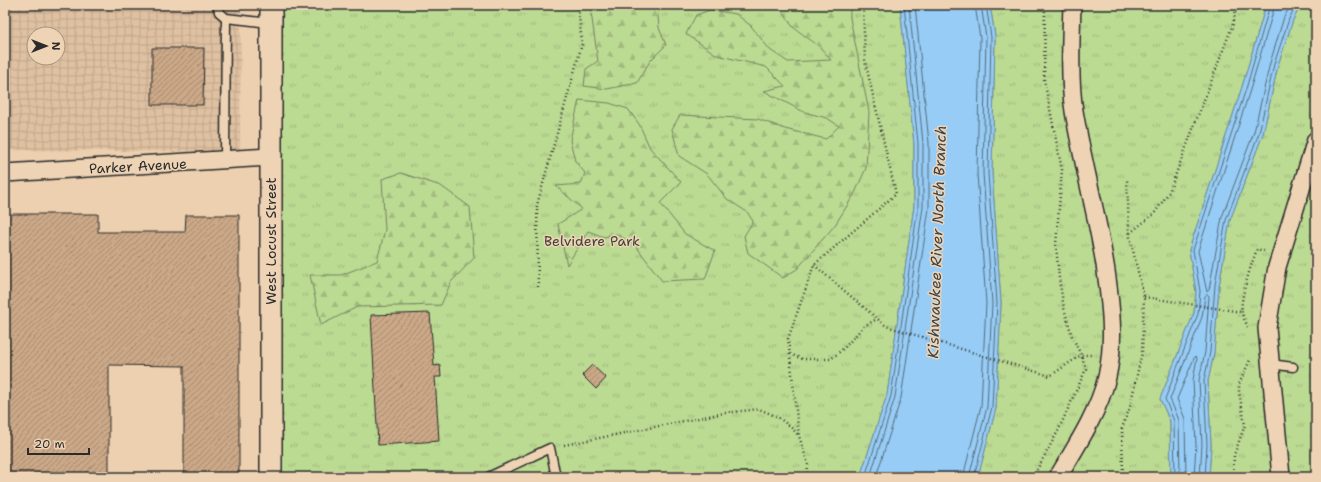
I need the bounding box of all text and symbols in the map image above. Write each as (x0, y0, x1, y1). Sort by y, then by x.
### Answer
north arrow (26, 26, 66, 66)
text: N (48, 42, 63, 51)
water label: Kishwaukee River North Branch (923, 125, 951, 359)
street label: Parker Avenue (89, 154, 187, 178)
street label: West Locust Street (262, 177, 280, 305)
park label: Belvidere Park (544, 232, 640, 250)
scale bar (28, 430, 89, 456)
text: 20 m (34, 436, 65, 452)

